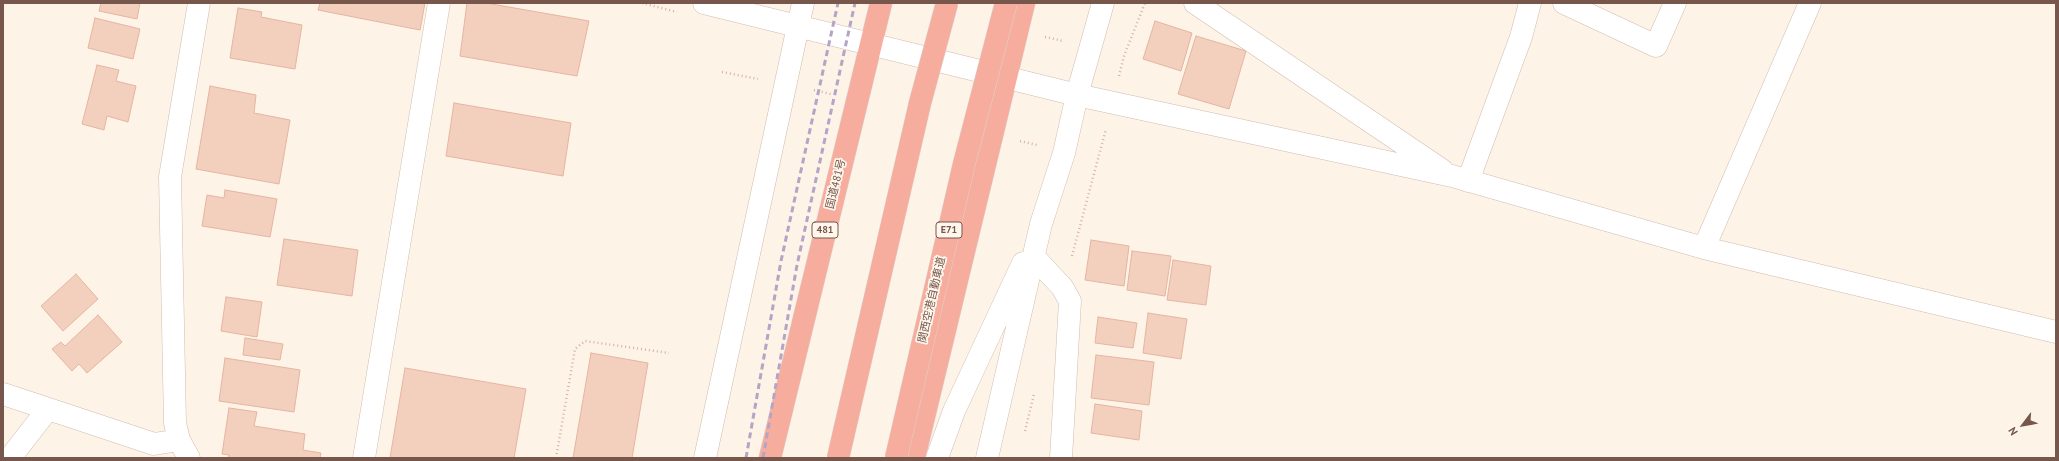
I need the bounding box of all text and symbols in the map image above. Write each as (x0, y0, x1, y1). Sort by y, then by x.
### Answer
street label: 国道481号 (823, 158, 849, 210)
road number: 481 (812, 222, 838, 238)
road number: E71 (936, 222, 962, 238)
street label: 関西空港自動車道 (916, 256, 948, 344)
north arrow (2003, 405, 2043, 445)
text: N (2005, 425, 2021, 438)

